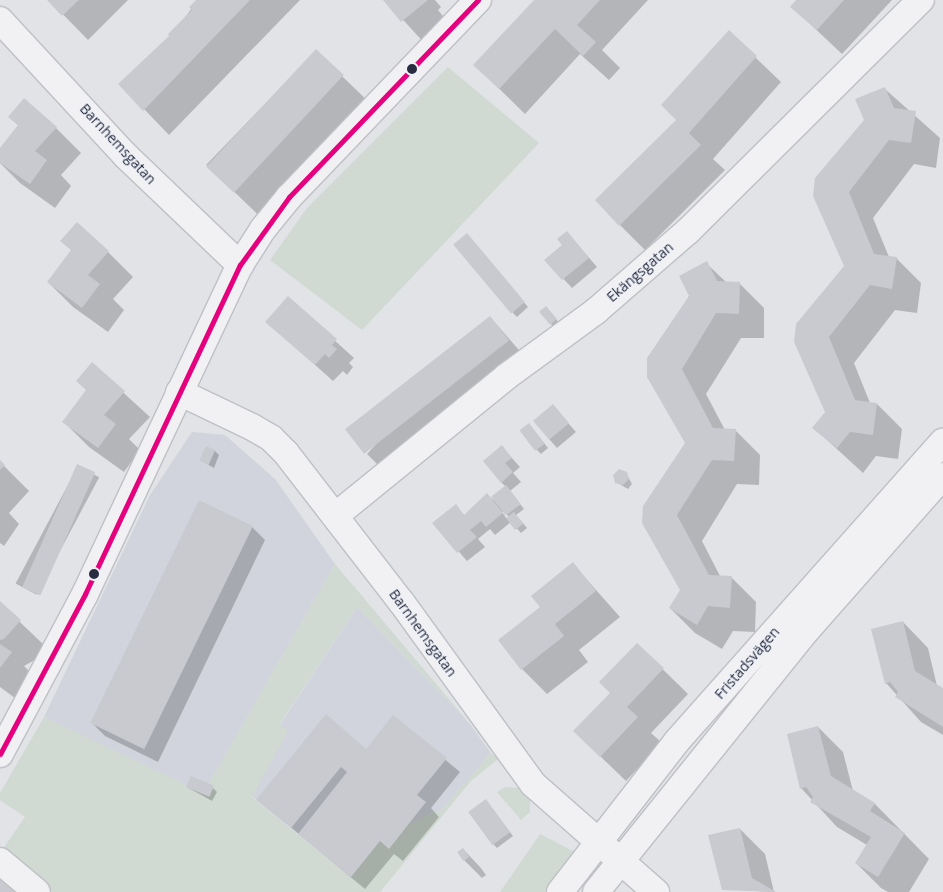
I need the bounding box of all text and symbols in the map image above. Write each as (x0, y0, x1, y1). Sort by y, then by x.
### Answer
unlabelled marker (407, 64, 417, 74)
street label: Barnhemsgatan (76, 100, 160, 188)
street label: Ekängsgatan (603, 239, 677, 305)
unlabelled marker (89, 569, 99, 579)
street label: Barnhemsgatan (386, 586, 460, 680)
street label: Fristadsvägen (711, 624, 783, 702)

